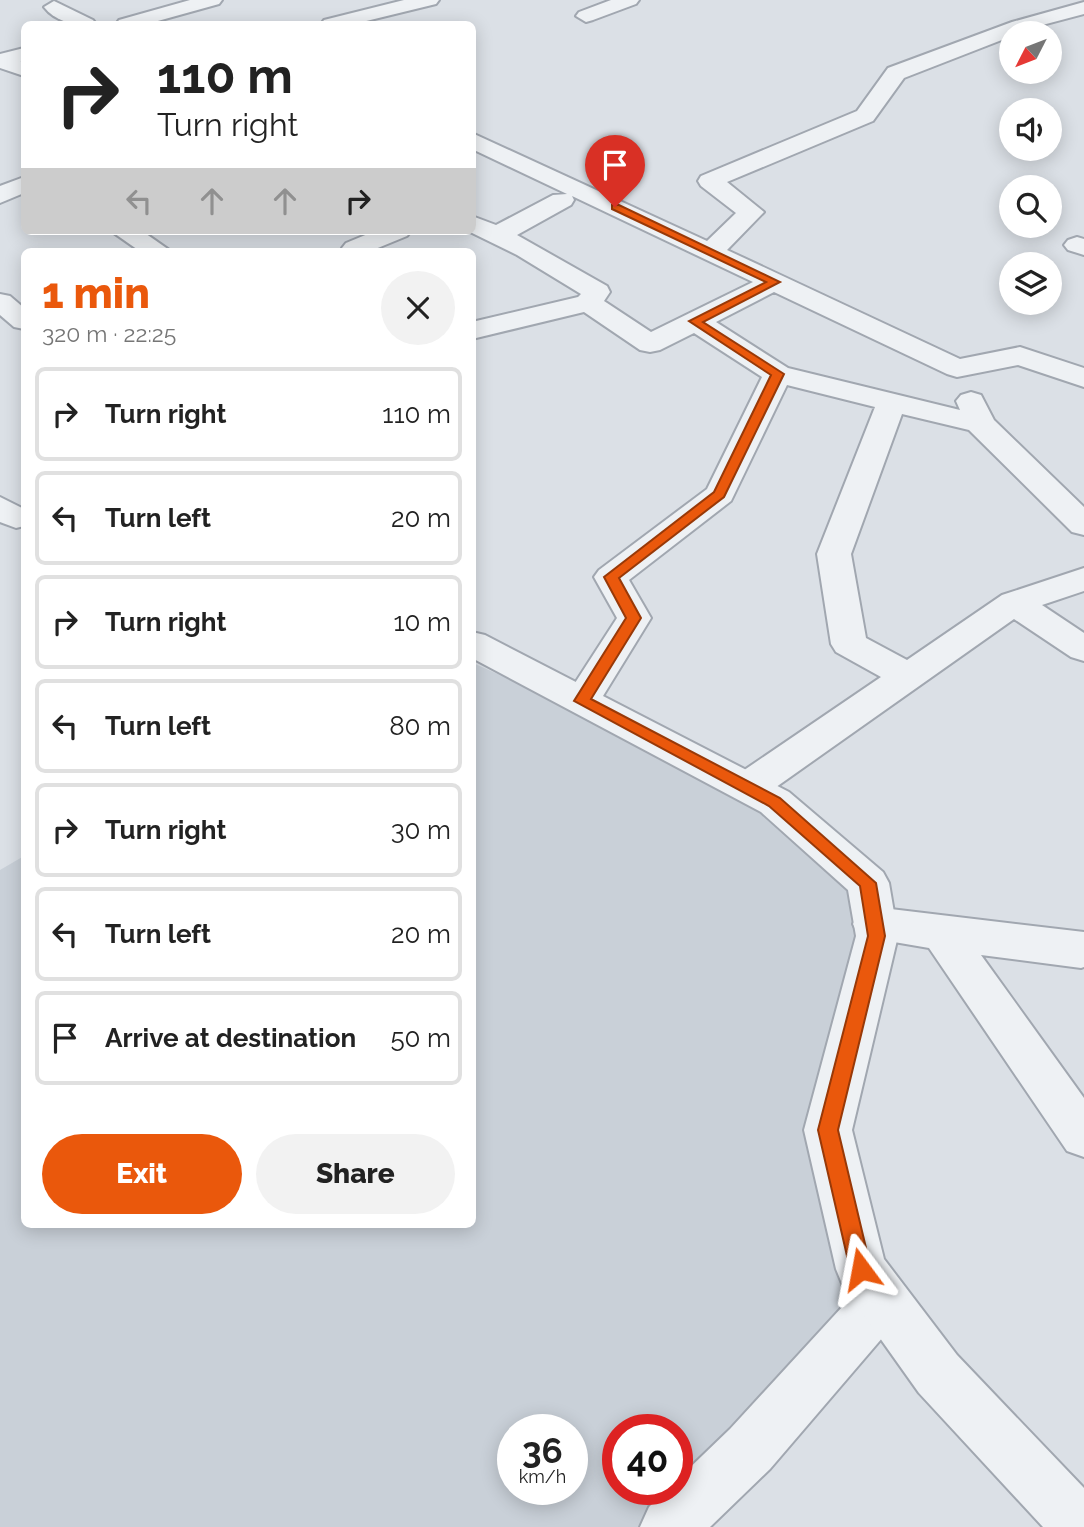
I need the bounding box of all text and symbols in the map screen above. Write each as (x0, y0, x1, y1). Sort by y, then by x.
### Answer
north arrow (999, 21, 1062, 84)
map controls (999, 21, 1062, 315)
text: 110 m (157, 47, 293, 104)
icon: right (42, 49, 133, 140)
button: sound (999, 98, 1062, 161)
text: Turn right (157, 106, 298, 143)
pin (585, 135, 645, 207)
icon: arrive (596, 146, 634, 184)
button: search (999, 175, 1062, 238)
icon: left (120, 182, 158, 220)
icon: ahead (193, 182, 231, 220)
icon: ahead (266, 182, 304, 220)
icon: right (339, 182, 377, 220)
button: layers (999, 252, 1062, 315)
text: 1 min (42, 269, 150, 318)
button: close (381, 271, 455, 345)
text: 320 m · 22:25 (42, 320, 176, 347)
icon: right (46, 395, 84, 433)
text: Turn right (105, 399, 226, 429)
text: 110 m (382, 399, 451, 429)
icon: left (46, 499, 84, 537)
text: Turn left (105, 503, 211, 533)
text: 20 m (391, 503, 451, 533)
icon: right (46, 603, 84, 641)
text: Turn right (105, 607, 226, 637)
text: 10 m (393, 607, 451, 637)
icon: left (46, 707, 84, 745)
text: Turn left (105, 711, 211, 741)
text: 80 m (389, 711, 451, 741)
icon: right (46, 811, 84, 849)
text: Turn right (105, 815, 226, 845)
text: 30 m (391, 815, 451, 845)
icon: left (46, 915, 84, 953)
text: Turn left (105, 919, 211, 949)
text: 20 m (391, 919, 451, 949)
icon: arrive (46, 1019, 84, 1057)
text: Arrive at destination (105, 1023, 356, 1053)
text: 50 m (390, 1023, 451, 1053)
button: Exit (42, 1134, 242, 1214)
button: Share (256, 1134, 455, 1214)
position arrow (824, 1232, 898, 1306)
speed limit sign: 40 (602, 1414, 693, 1505)
text: 36 (522, 1430, 563, 1471)
text: km/h (519, 1466, 566, 1487)

